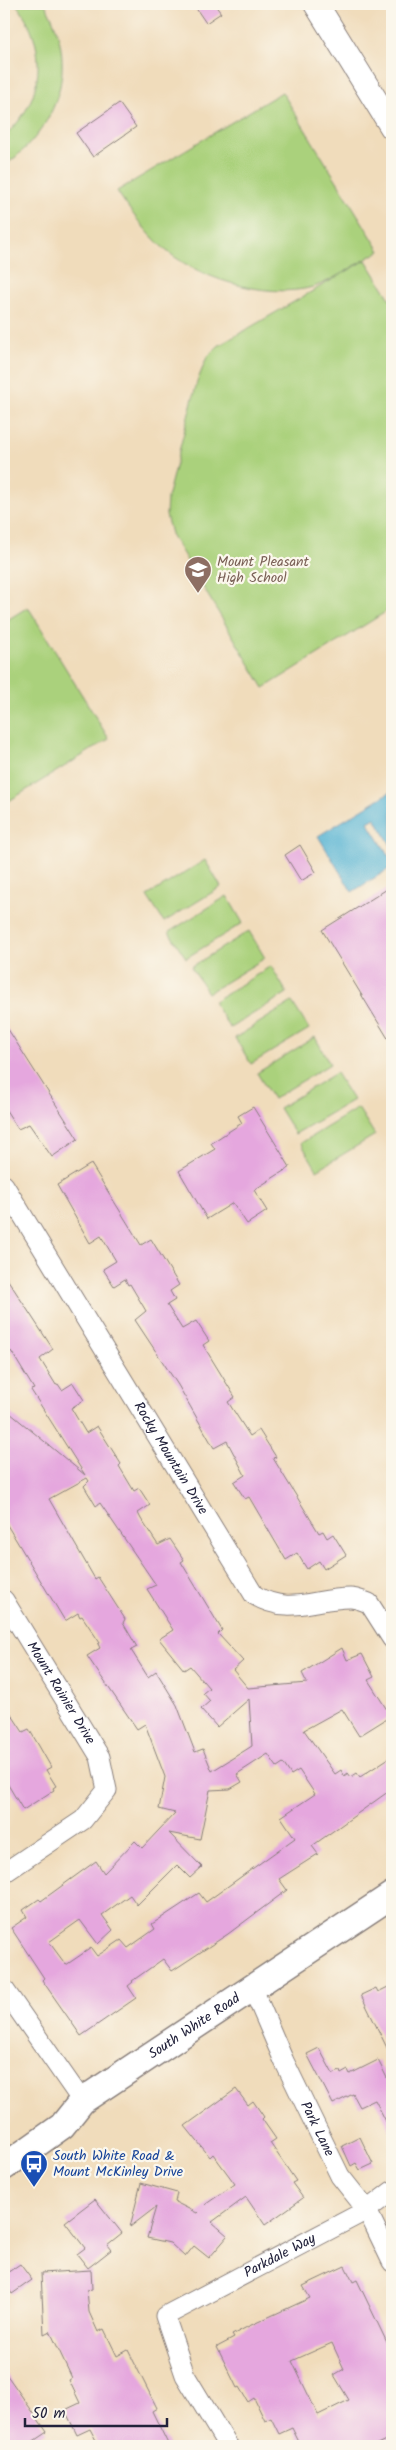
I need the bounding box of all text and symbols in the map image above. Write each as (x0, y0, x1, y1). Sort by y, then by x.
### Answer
place label: Mount Pleasant High School (217, 551, 310, 589)
school or university icon: Mount Pleasant High School (183, 555, 213, 594)
street label: Rocky Mountain Drive (128, 1397, 214, 1520)
street label: Mount Rainier Drive (21, 1637, 101, 1749)
street label: South White Road (144, 1987, 246, 2065)
street label: Park Lane (294, 2098, 340, 2161)
place label: South White Road & Mount McKinley Drive (53, 2145, 184, 2183)
bus stop icon: South White Road & Mount McKinley Drive (19, 2149, 49, 2188)
street label: Parkdale Way (240, 2228, 320, 2284)
scale bar (25, 2395, 168, 2427)
text: 50 m (32, 2402, 66, 2426)

